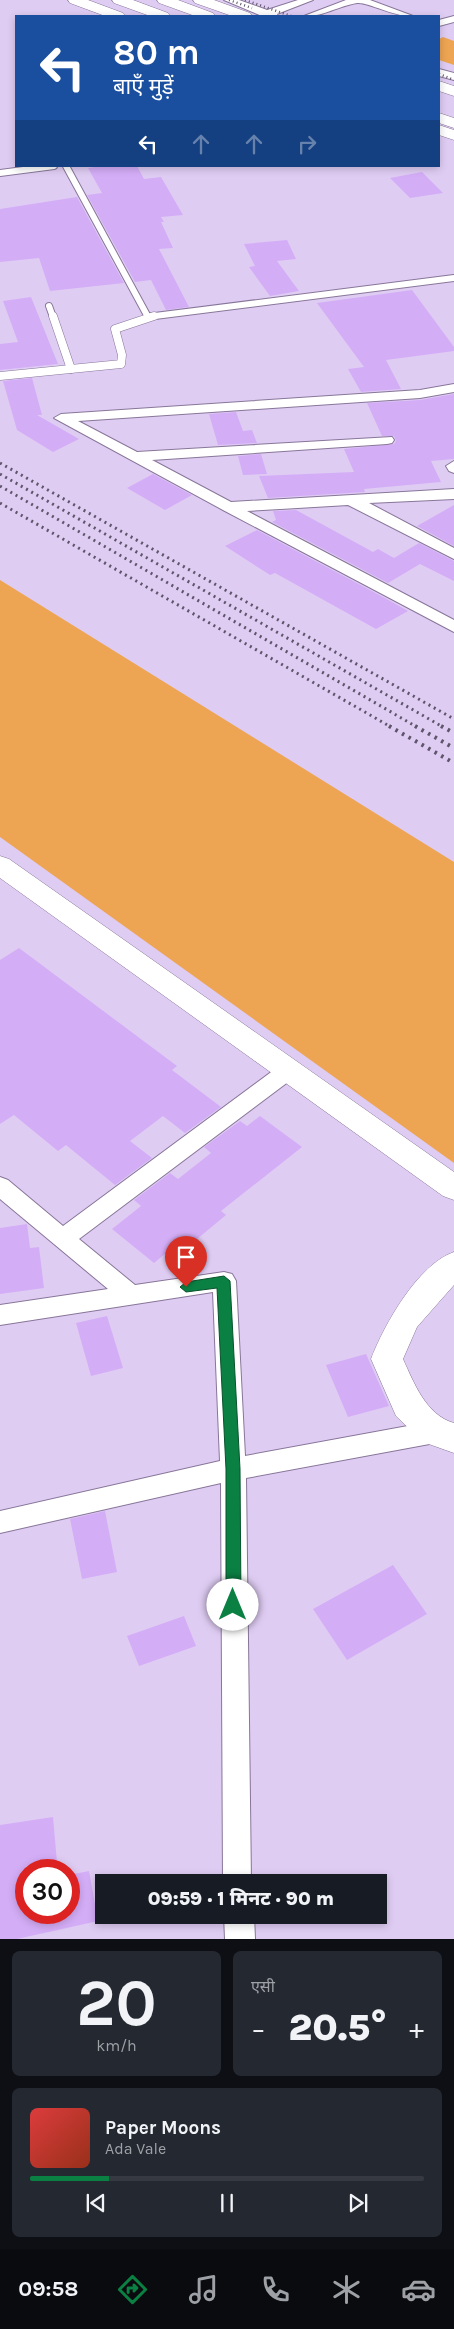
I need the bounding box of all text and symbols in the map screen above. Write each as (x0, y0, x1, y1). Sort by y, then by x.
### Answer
text: 80 m (113, 32, 200, 73)
icon: left (30, 35, 95, 100)
text: बाएँ मुड़ें (113, 74, 174, 100)
icon: left (134, 130, 162, 158)
icon: ahead (187, 130, 215, 158)
icon: ahead (240, 130, 268, 158)
icon: right (293, 130, 321, 158)
pin (165, 1236, 207, 1287)
icon: arrive (172, 1243, 200, 1271)
position arrow (206, 1578, 258, 1630)
speed limit sign: 30 (15, 1859, 80, 1924)
text: 09:59 · 1 मिनट · 90 m (148, 1888, 334, 1910)
text: 20 (76, 1965, 157, 2041)
text: एसी (251, 1977, 275, 1996)
text: 20.5° (288, 2005, 387, 2050)
text: − (251, 2012, 266, 2045)
text: + (409, 2012, 424, 2045)
text: km/h (96, 2036, 137, 2055)
text: Paper Moons (105, 2117, 221, 2139)
text: Ada Vale (105, 2139, 166, 2158)
icon: previous (82, 2189, 110, 2217)
icon: pause (213, 2189, 241, 2217)
icon: next (344, 2189, 372, 2217)
icon: directions (115, 2272, 150, 2307)
icon: music (186, 2272, 221, 2307)
icon: phone (258, 2272, 293, 2307)
icon: climate (329, 2272, 364, 2307)
icon: car (401, 2272, 436, 2307)
text: 09:58 (18, 2276, 79, 2302)

